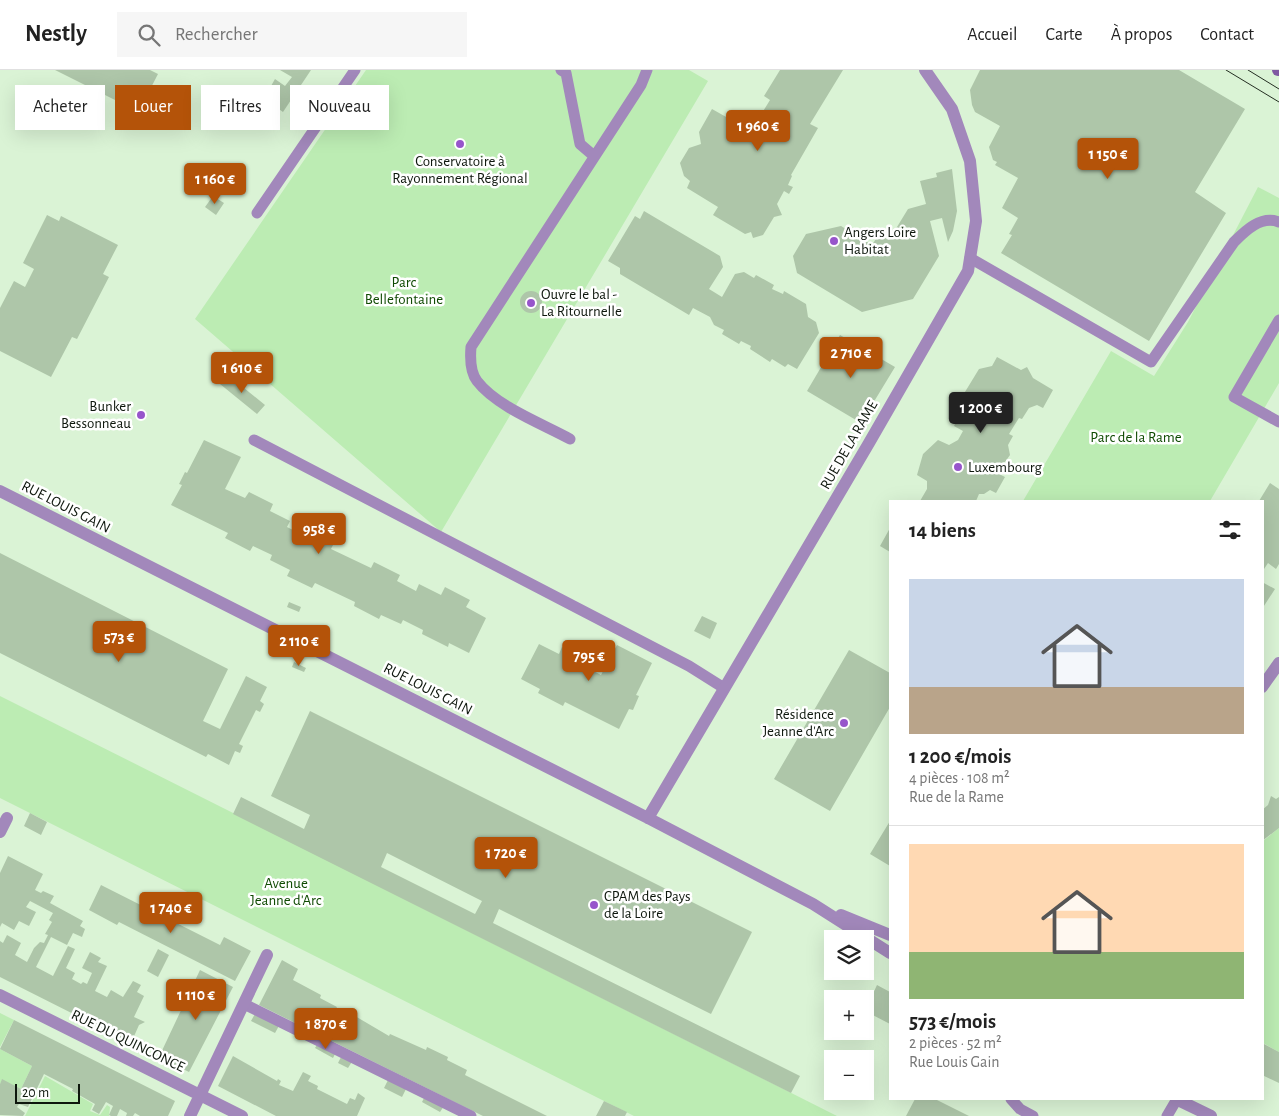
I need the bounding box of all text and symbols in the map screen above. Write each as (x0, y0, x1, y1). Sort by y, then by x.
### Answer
search box (117, 12, 467, 57)
icon: search (135, 21, 163, 49)
text: Nestly (25, 22, 87, 46)
text: Rechercher (175, 25, 258, 44)
text: Accueil (967, 26, 1018, 44)
text: Carte (1046, 26, 1083, 44)
text: À propos (1111, 26, 1172, 44)
text: Contact (1200, 26, 1254, 44)
chip: Acheter (15, 85, 105, 130)
chip: Louer (115, 85, 191, 130)
chip: Filtres (201, 85, 280, 130)
chip: Nouveau (290, 85, 389, 130)
pin: 1 960 € (712, 109, 804, 152)
text: 1 960 € (737, 118, 779, 134)
marker: Conservatoire à Rayonnement Régional (454, 138, 466, 150)
pin: 1 150 € (1062, 138, 1154, 180)
text: 1 150 € (1088, 146, 1128, 162)
place label: Conservatoire à Rayonnement Régional (392, 154, 528, 186)
pin: 1 160 € (169, 162, 261, 205)
text: 1 160 € (195, 171, 235, 187)
place label: Angers Loire Habitat (844, 225, 916, 257)
marker: Angers Loire Habitat (828, 235, 840, 247)
park label: Parc Bellefontaine (365, 275, 443, 307)
place label: Ouvre le bal - La Ritournelle (541, 287, 622, 319)
marker: Ouvre le bal - La Ritournelle (525, 297, 537, 309)
pin: 2 710 € (805, 336, 897, 379)
text: 2 710 € (831, 345, 871, 361)
pin: 1 610 € (196, 352, 288, 394)
text: 1 610 € (222, 360, 262, 376)
pin: 1 200 € (935, 392, 1027, 434)
street label: RUE DE LA RAME (818, 398, 880, 492)
place label: Bunker Bessonneau (61, 399, 131, 431)
text: 1 200 € (960, 400, 1002, 416)
marker: Bunker Bessonneau (135, 409, 147, 421)
park label: Parc de la Rame (1090, 430, 1182, 445)
place label: Luxembourg (968, 460, 1042, 475)
marker: Luxembourg (952, 461, 964, 473)
street label: RUE LOUIS GAIN (19, 478, 113, 536)
pin: 958 € (284, 512, 354, 555)
icon: filters (1216, 516, 1244, 544)
text: 14 biens (909, 520, 976, 541)
text: 958 € (303, 521, 335, 537)
icon: home (1032, 611, 1122, 701)
pin: 573 € (84, 620, 154, 663)
pin: 2 110 € (253, 624, 345, 667)
text: 573 € (104, 629, 134, 645)
text: 2 110 € (279, 633, 319, 649)
pin: 795 € (554, 640, 624, 682)
text: 795 € (573, 648, 605, 664)
street label: RUE LOUIS GAIN (381, 660, 475, 718)
place label: Résidence Jeanne d'Arc (763, 707, 834, 739)
marker: Résidence Jeanne d'Arc (838, 717, 850, 729)
text: 1 200 €/mois (909, 746, 1011, 767)
text: 4 pièces · 108 m² (909, 770, 1010, 786)
text: Rue de la Rame (909, 789, 1004, 805)
pin: 1 720 € (460, 836, 552, 879)
text: 1 720 € (486, 845, 526, 861)
park label: Avenue Jeanne d'Arc (250, 876, 322, 908)
icon: home (1032, 877, 1122, 967)
place label: CPAM des Pays de la Loire (604, 889, 691, 921)
pin: 1 740 € (125, 892, 217, 934)
marker: CPAM des Pays de la Loire (588, 899, 600, 911)
text: 1 740 € (150, 900, 192, 916)
map controls (824, 930, 874, 1100)
button: layers (824, 930, 874, 980)
pin: 1 110 € (150, 978, 242, 1021)
text: 1 110 € (177, 987, 215, 1003)
button: + (824, 990, 874, 1040)
street label: RUE DU QUINCONCE (69, 1007, 187, 1075)
pin: 1 870 € (280, 1008, 372, 1050)
text: 573 €/mois (909, 1011, 996, 1032)
text: 1 870 € (305, 1016, 347, 1032)
text: 2 pièces · 52 m² (909, 1035, 1002, 1051)
button: − (824, 1050, 874, 1100)
text: Rue Louis Gain (909, 1054, 1000, 1070)
scale bar (15, 1081, 80, 1104)
text: 20 m (22, 1086, 49, 1100)

